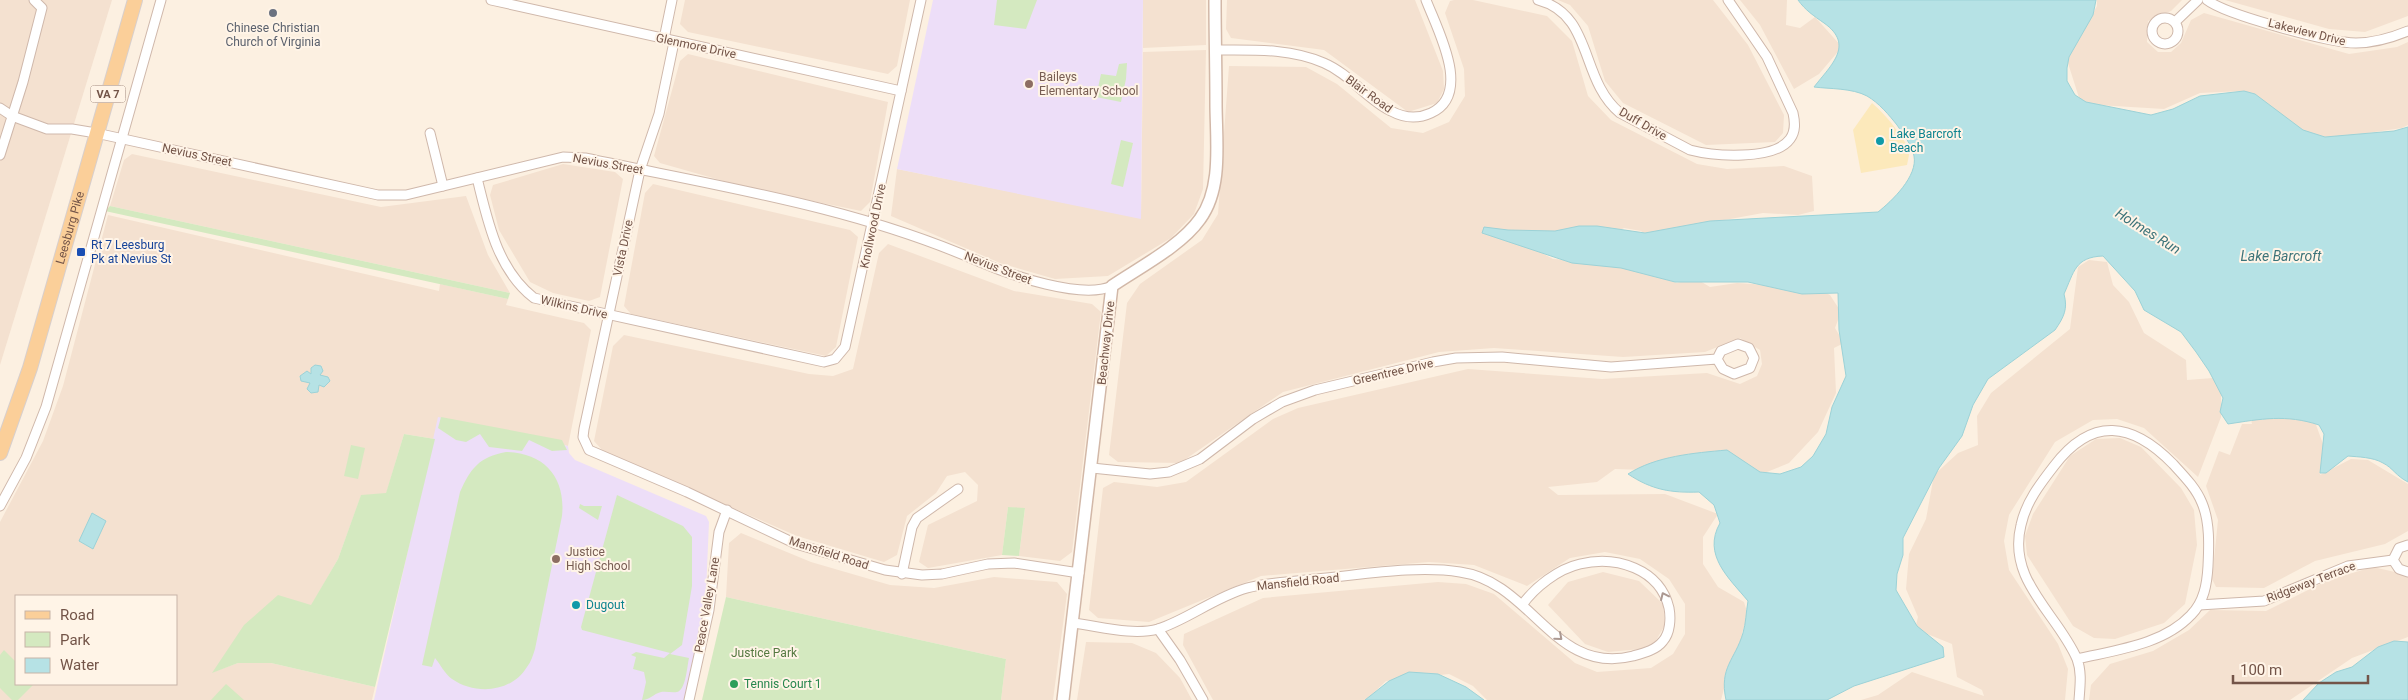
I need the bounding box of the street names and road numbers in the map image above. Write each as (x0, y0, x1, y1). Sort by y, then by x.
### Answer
street label: Lakeview Drive (2267, 16, 2347, 48)
street label: Glenmore Drive (655, 31, 737, 61)
street label: Blair Road (1343, 72, 1395, 116)
road number: VA 7 (90, 86, 126, 102)
street label: Duff Drive (1617, 105, 1669, 143)
street label: Nevius Street (161, 141, 233, 169)
street label: Nevius Street (572, 151, 644, 177)
street label: Knollwood Drive (857, 182, 889, 270)
street label: Leesburg Pike (53, 190, 87, 266)
street label: Vista Drive (610, 219, 636, 277)
street label: Nevius Street (962, 249, 1034, 287)
street label: Wilkins Drive (539, 293, 609, 321)
street label: Beachway Drive (1095, 300, 1117, 386)
street label: Greentree Drive (1351, 356, 1435, 388)
street label: Mansfield Road (787, 534, 871, 572)
street label: Peace Valley Lane (692, 556, 722, 654)
street label: Ridgeway Terrace (2265, 559, 2357, 605)
street label: Mansfield Road (1256, 571, 1340, 593)

